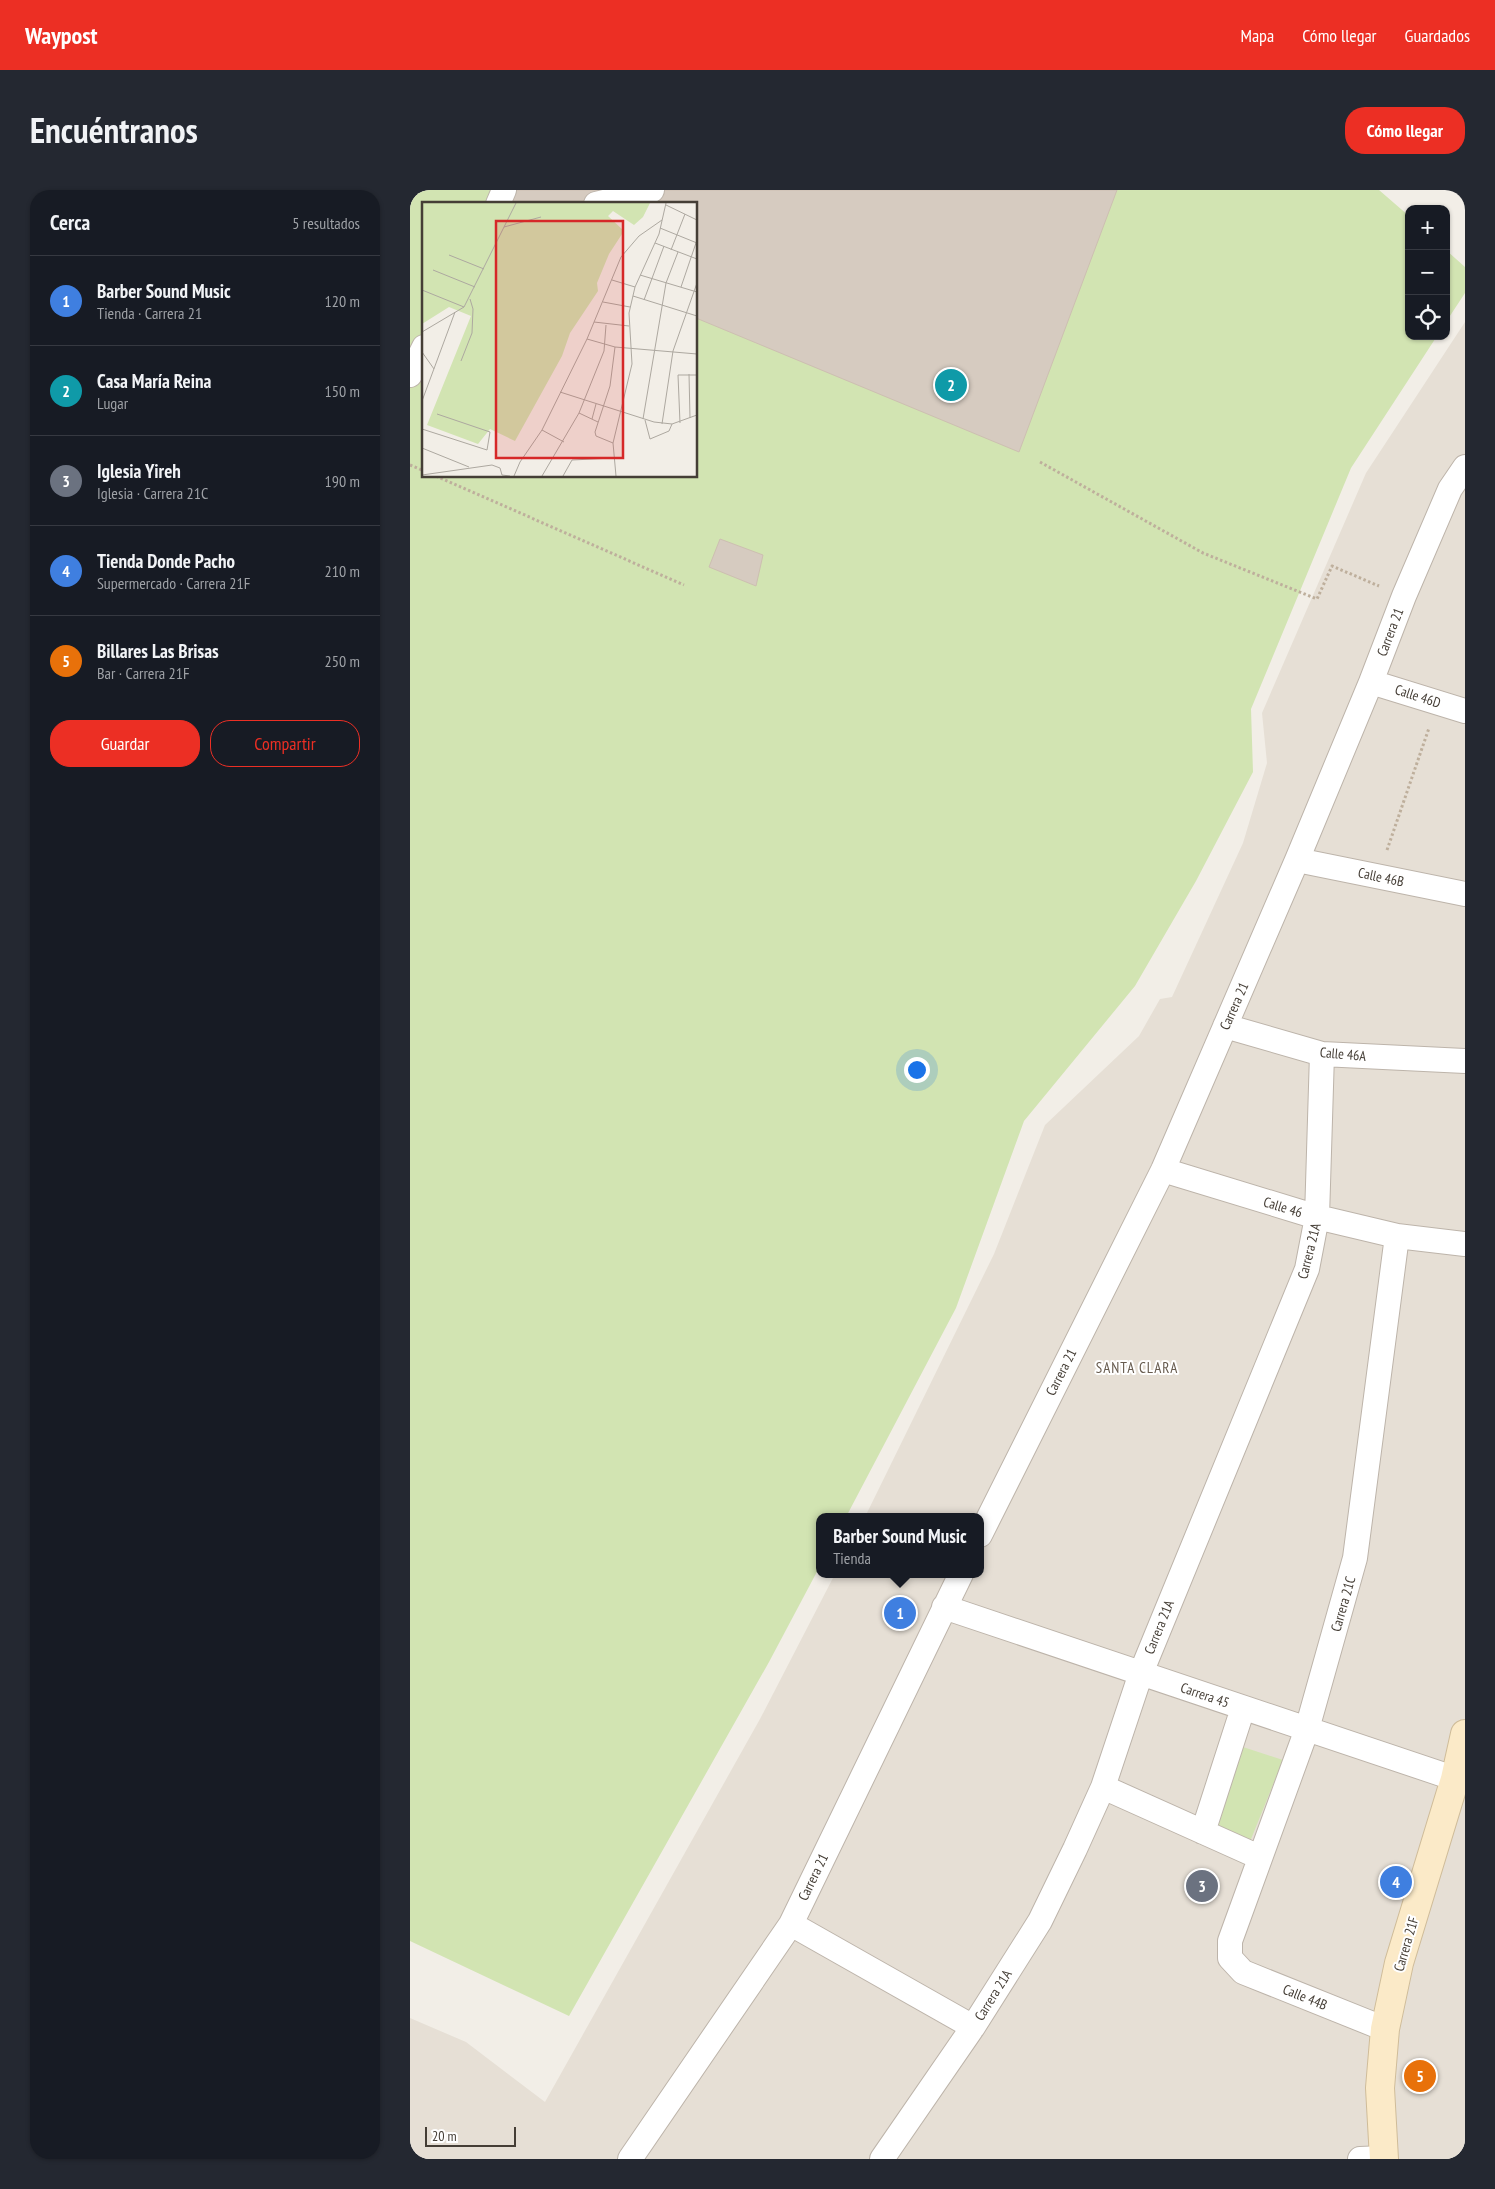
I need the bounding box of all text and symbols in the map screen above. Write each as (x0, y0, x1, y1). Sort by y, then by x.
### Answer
text: Waypost (25, 20, 98, 51)
text: Mapa (1240, 24, 1274, 47)
text: Cómo llegar (1302, 24, 1377, 47)
text: Guardados (1405, 24, 1470, 47)
text: Encuéntranos (30, 107, 198, 153)
button: Cómo llegar (1345, 107, 1465, 154)
inset map (422, 202, 698, 478)
map controls (1405, 205, 1450, 340)
button: + (1405, 205, 1450, 250)
text: Cerca (50, 209, 90, 236)
text: 5 resultados (292, 213, 360, 233)
button: − (1405, 250, 1450, 295)
text: Barber Sound Music (97, 279, 231, 303)
text: 1 (62, 291, 70, 311)
text: 120 m (325, 291, 360, 311)
button: locate (1405, 295, 1450, 340)
text: Tienda · Carrera 21 (97, 303, 202, 323)
pin: 2 (935, 366, 967, 404)
text: Casa María Reina (97, 369, 211, 393)
text: 2 (62, 381, 70, 401)
text: 150 m (325, 381, 360, 401)
text: Lugar (97, 393, 128, 413)
text: Iglesia Yireh (97, 459, 181, 483)
text: 3 (62, 471, 70, 491)
text: 190 m (325, 471, 360, 491)
text: Iglesia · Carrera 21C (97, 483, 208, 503)
text: Tienda Donde Pacho (97, 549, 235, 573)
text: 4 (62, 561, 70, 581)
text: 210 m (325, 561, 360, 581)
text: Supermercado · Carrera 21F (97, 573, 250, 593)
street label: Carrera 21 (1373, 605, 1407, 659)
text: Billares Las Brisas (97, 639, 219, 663)
text: 5 (62, 651, 70, 671)
text: 250 m (325, 651, 360, 671)
text: Bar · Carrera 21F (97, 663, 190, 683)
street label: Calle 46D (1393, 680, 1443, 712)
button: Guardar (50, 720, 200, 767)
button: Compartir (210, 720, 360, 767)
street label: Calle 46B (1356, 863, 1406, 891)
street label: Carrera 21 (1216, 979, 1252, 1033)
street label: Calle 46A (1319, 1043, 1367, 1065)
your location (904, 1057, 930, 1083)
street label: Calle 46 (1261, 1193, 1305, 1221)
street label: Carrera 21A (1293, 1221, 1325, 1281)
street label: Carrera 21 (1042, 1346, 1080, 1398)
district label: SANTA CLARA (1096, 1358, 1178, 1377)
popup (816, 1513, 984, 1578)
text: Barber Sound Music (833, 1524, 967, 1548)
text: Tienda (833, 1548, 871, 1568)
street label: Carrera 21C (1327, 1574, 1360, 1634)
pin: 1 (884, 1594, 916, 1632)
street label: Carrera 21A (1140, 1597, 1178, 1657)
street label: Carrera 45 (1178, 1678, 1232, 1712)
street label: Carrera 21 (794, 1850, 832, 1904)
pin: 4 (1380, 1863, 1412, 1901)
pin: 3 (1186, 1867, 1218, 1905)
street label: Carrera 21F (1390, 1914, 1422, 1973)
street label: Carrera 21A (970, 1966, 1016, 2024)
street label: Calle 44B (1280, 1980, 1330, 2014)
pin: 5 (1404, 2057, 1436, 2095)
scale bar (425, 2124, 516, 2147)
text: 20 m (432, 2127, 457, 2145)

